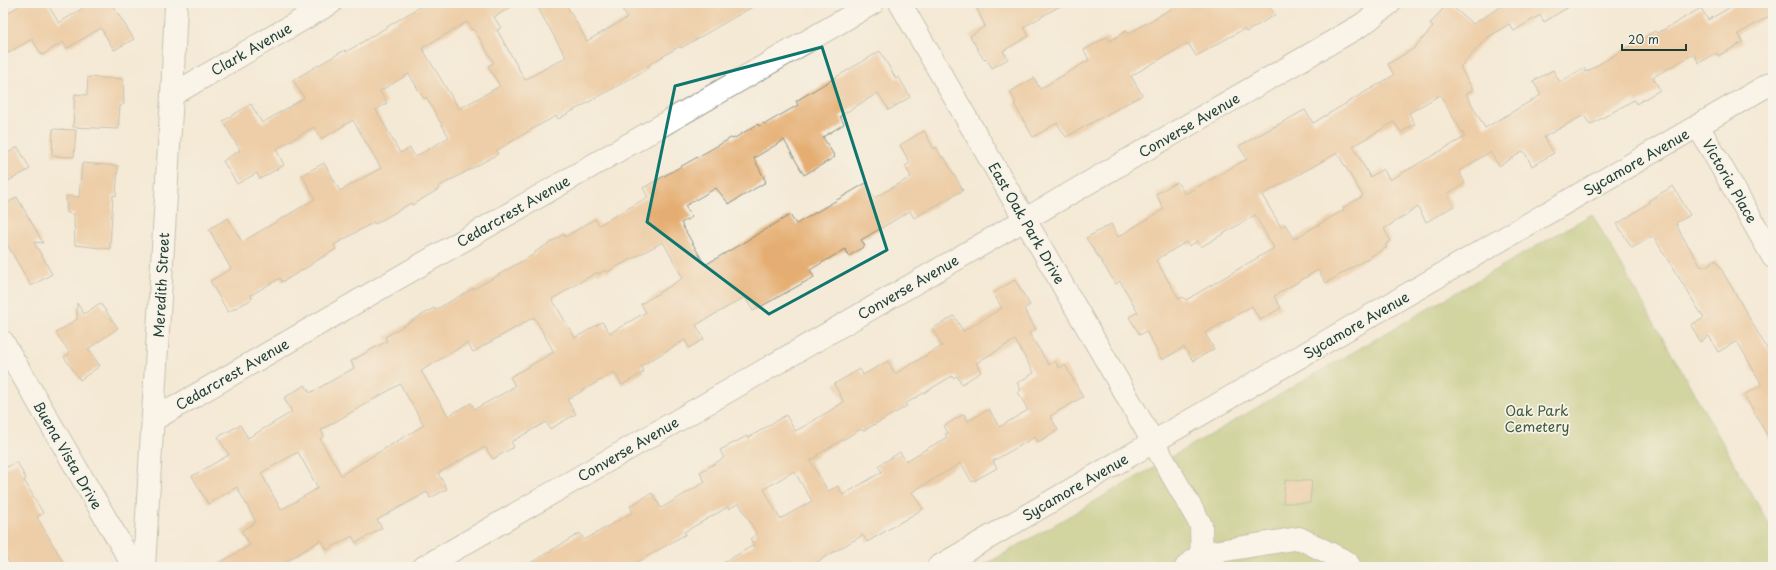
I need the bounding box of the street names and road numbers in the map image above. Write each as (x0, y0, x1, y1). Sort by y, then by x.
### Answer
street label: Clark Avenue (207, 17, 296, 81)
street label: Converse Avenue (1134, 87, 1244, 163)
street label: Sycamore Avenue (1579, 123, 1693, 201)
street label: Victoria Place (1697, 135, 1763, 227)
street label: East Oak Park Drive (984, 158, 1071, 288)
street label: Cedarcrest Avenue (453, 170, 574, 252)
street label: Meredith Street (148, 232, 174, 338)
street label: Converse Avenue (853, 249, 963, 325)
street label: Sycamore Avenue (1299, 286, 1413, 364)
street label: Cedarcrest Avenue (172, 333, 293, 415)
street label: Buena Vista Drive (28, 397, 108, 513)
street label: Converse Avenue (573, 411, 683, 487)
street label: Sycamore Avenue (1018, 448, 1132, 526)

